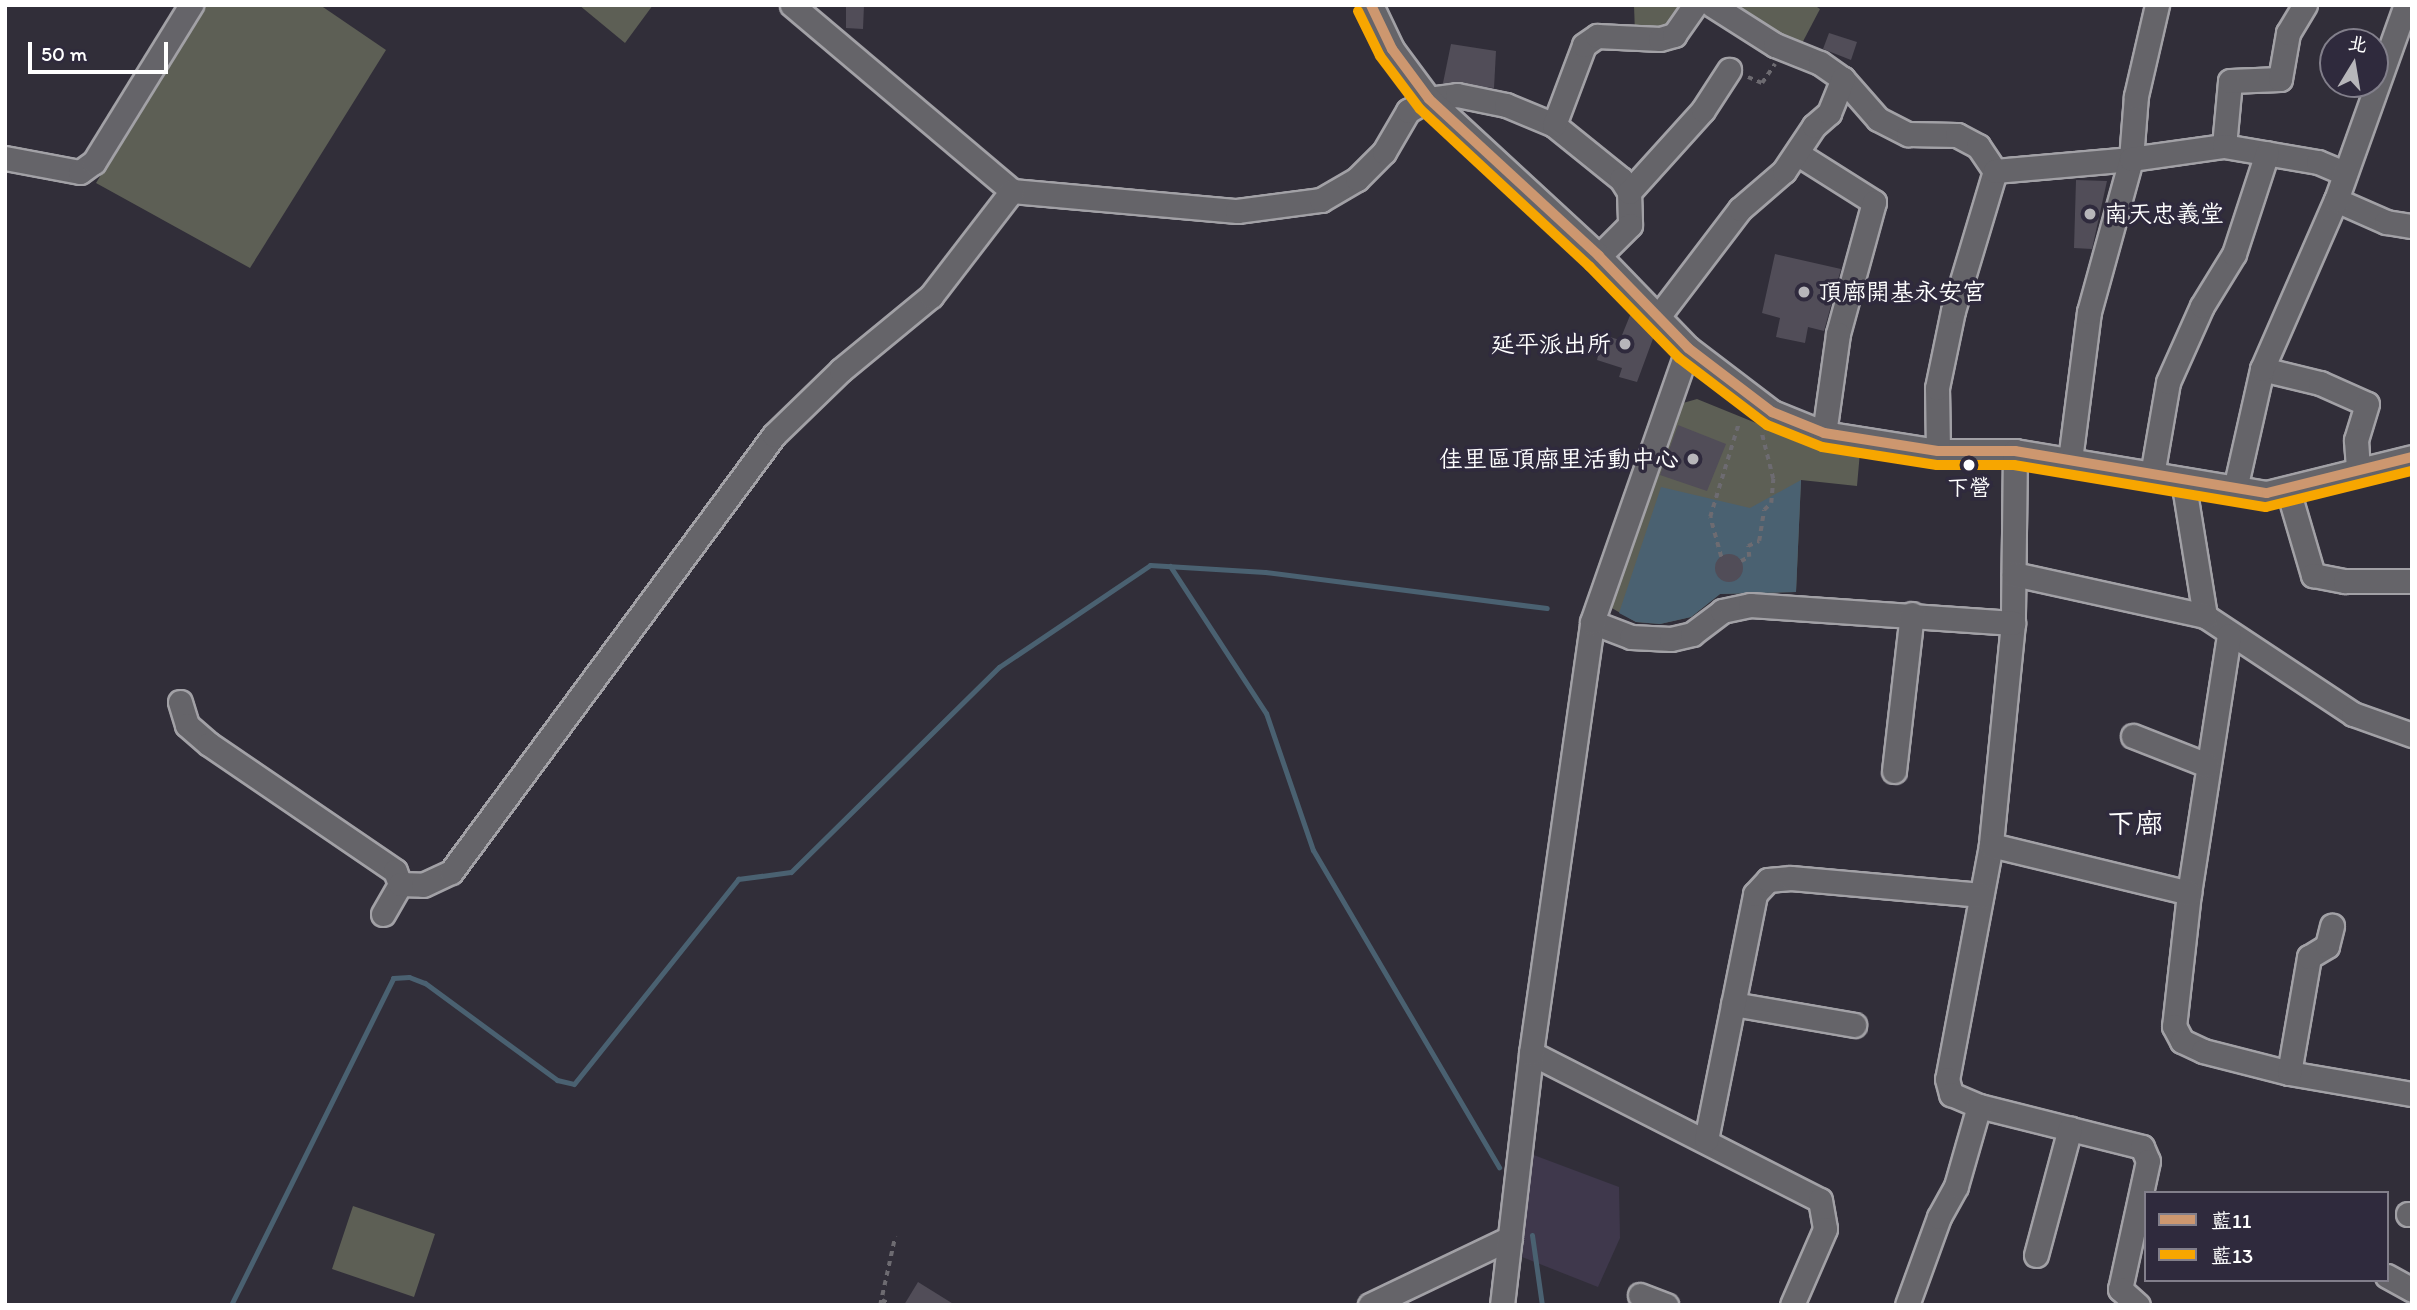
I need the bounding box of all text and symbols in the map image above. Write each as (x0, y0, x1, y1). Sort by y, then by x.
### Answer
scale bar (32, 28, 172, 72)
north arrow (2319, 28, 2389, 98)
text: 北 (2346, 31, 2369, 57)
text: 50 m (41, 41, 87, 66)
place label: 南天忠義堂 (2104, 200, 2224, 228)
marker: 南天忠義堂 (2082, 206, 2098, 222)
place label: 頂廍開基永安宮 (1818, 278, 1986, 306)
marker: 頂廍開基永安宮 (1796, 284, 1812, 300)
place label: 延平派出所 (1491, 330, 1611, 358)
marker: 延平派出所 (1617, 336, 1633, 352)
place label: 佳里區頂廍里活動中心 (1439, 445, 1679, 473)
marker: 佳里區頂廍里活動中心 (1685, 451, 1701, 467)
marker: 下營 (1962, 458, 1976, 472)
place label: 下營 (1947, 475, 1991, 501)
district label: 下廍 (2107, 806, 2163, 840)
legend (2144, 1191, 2389, 1282)
text: 藍11 (2211, 1208, 2252, 1233)
text: 藍13 (2211, 1243, 2253, 1268)

